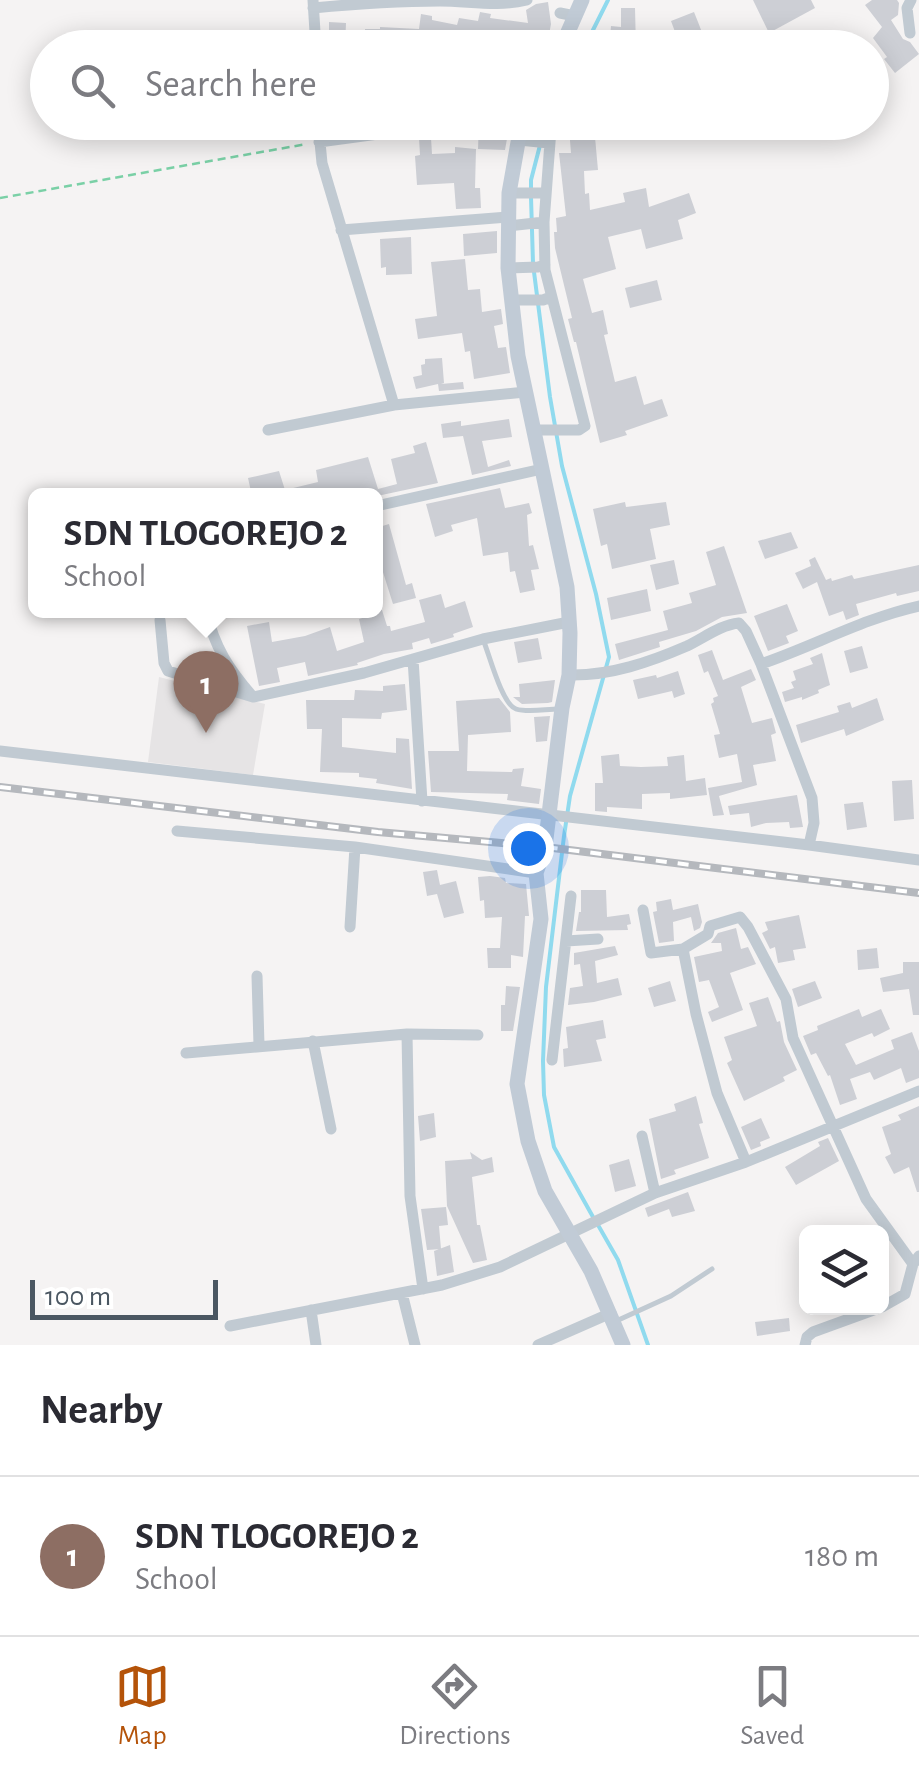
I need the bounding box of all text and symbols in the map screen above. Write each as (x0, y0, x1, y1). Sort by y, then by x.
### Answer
search box (30, 30, 889, 140)
icon: search (65, 58, 120, 113)
text: Search here (145, 66, 317, 104)
popup (28, 488, 383, 618)
text: SDN TLOGOREJO 2 (64, 515, 347, 553)
text: School (64, 560, 146, 592)
pin: 1 (174, 650, 238, 733)
your location (503, 823, 554, 874)
map controls (799, 1225, 889, 1315)
button: layers (799, 1225, 889, 1315)
scale bar (30, 1275, 218, 1320)
text: 100 m (45, 1283, 111, 1311)
text: Nearby (40, 1389, 163, 1431)
text: SDN TLOGOREJO 2 (135, 1518, 419, 1556)
text: 1 (67, 1540, 78, 1572)
text: 180 m (805, 1540, 879, 1572)
text: School (135, 1563, 218, 1595)
tab: Map (115, 1659, 170, 1753)
tab: Directions (399, 1659, 511, 1753)
tab: Saved (740, 1659, 804, 1753)

